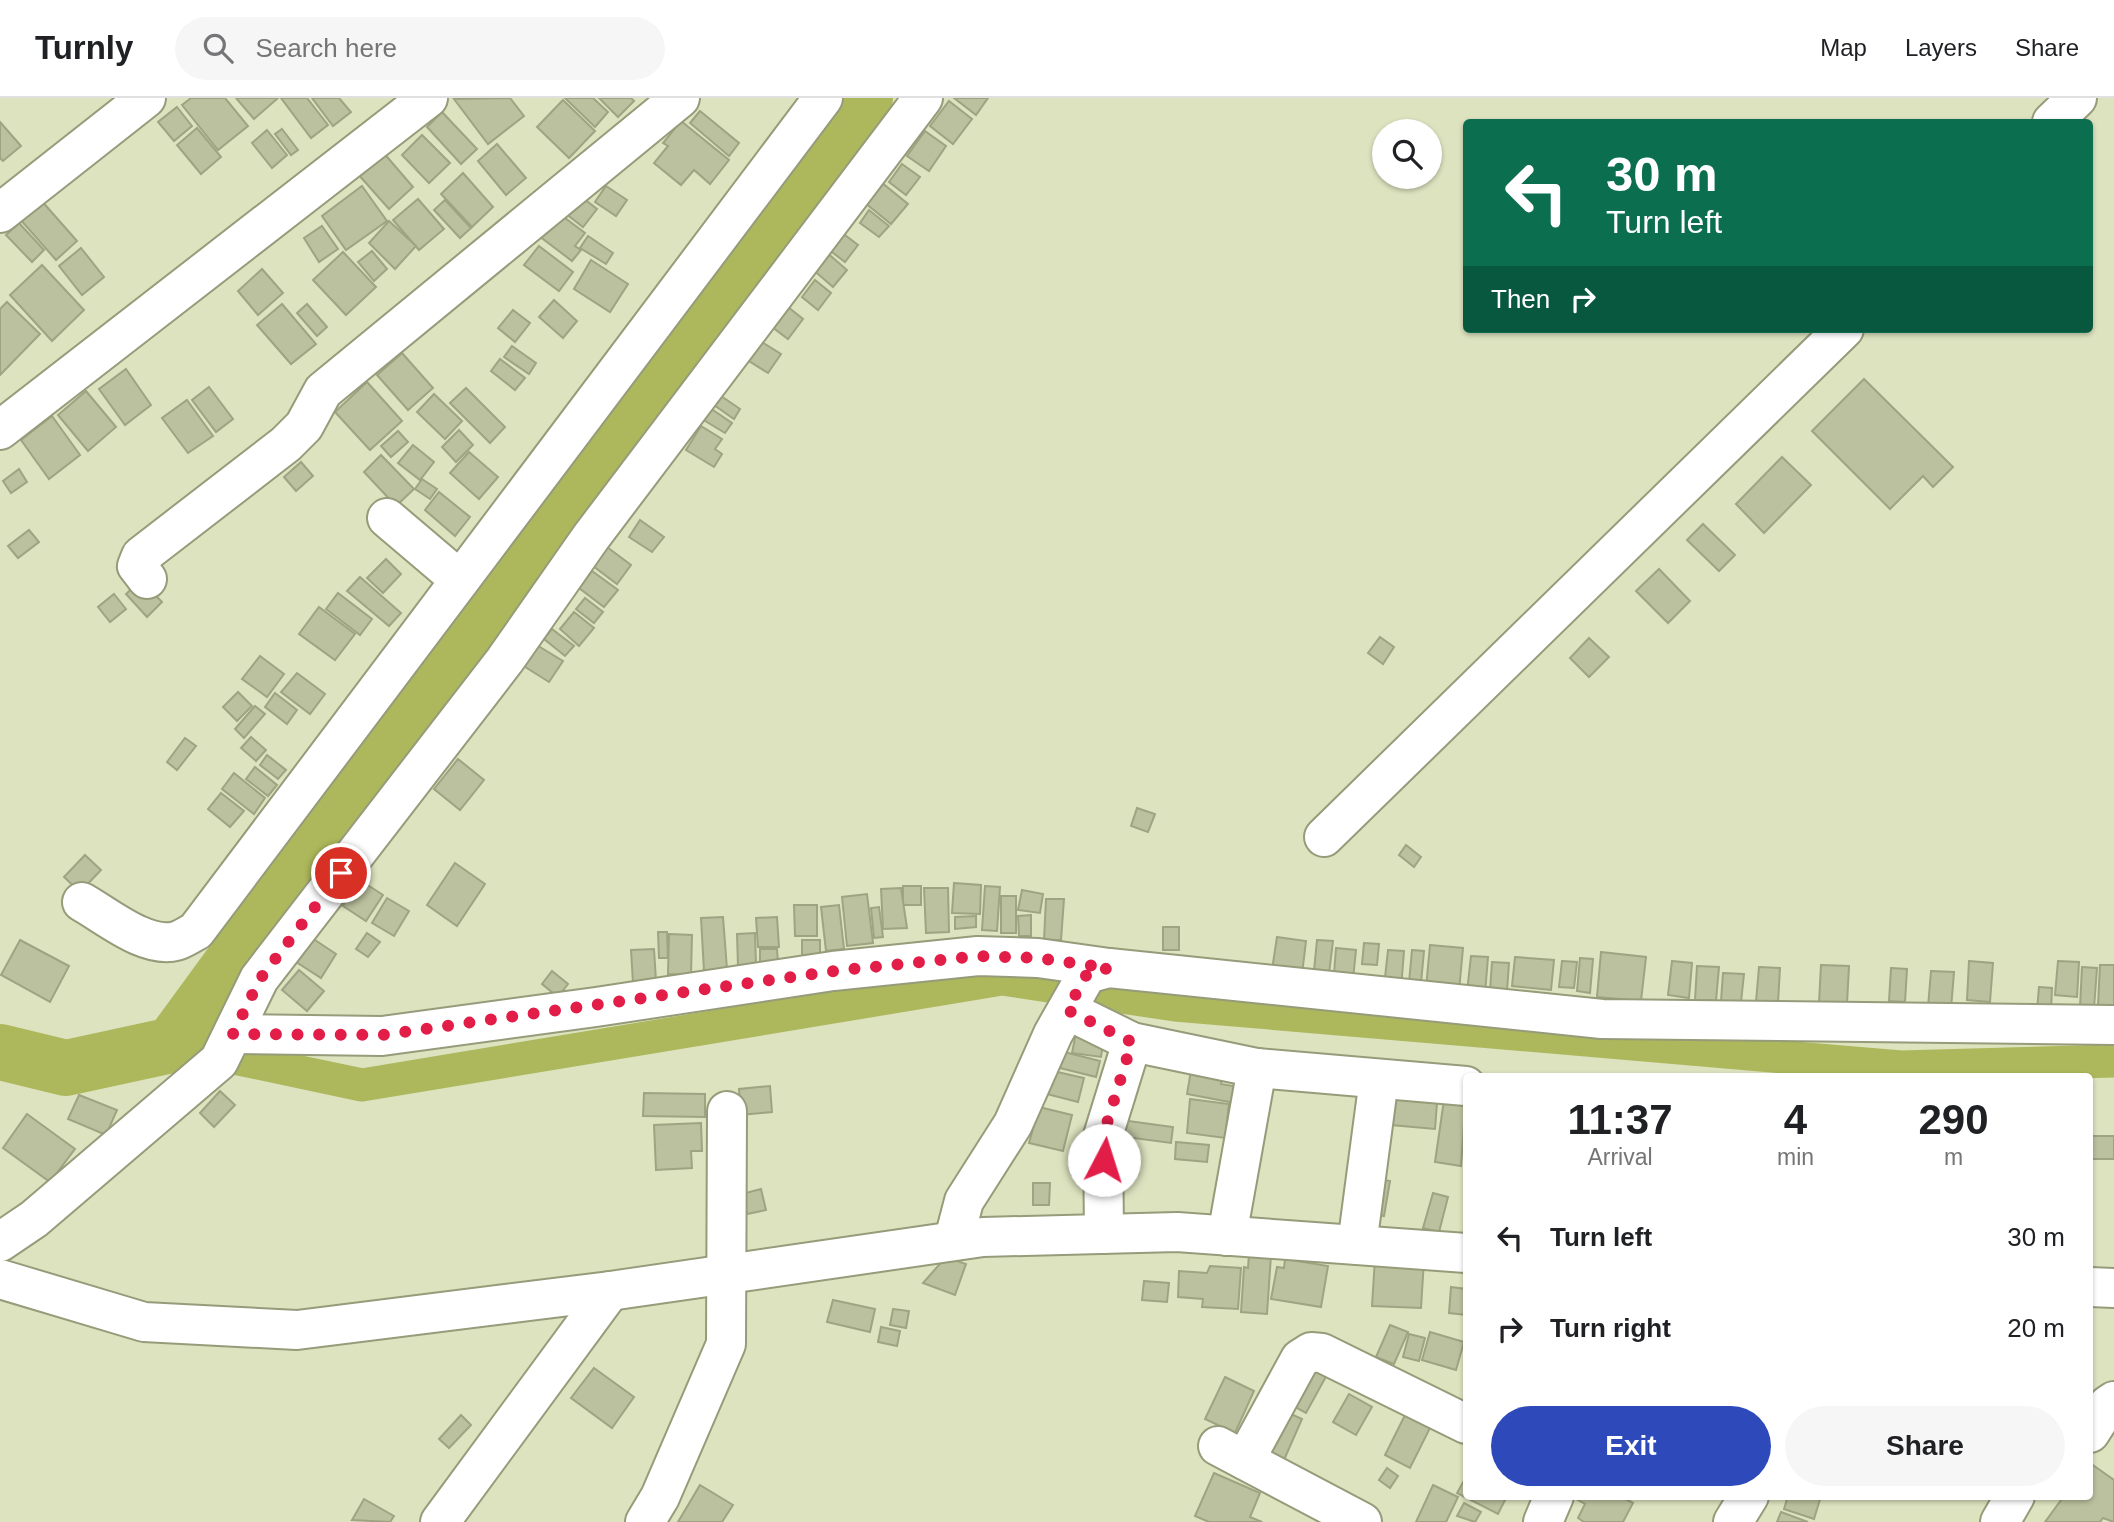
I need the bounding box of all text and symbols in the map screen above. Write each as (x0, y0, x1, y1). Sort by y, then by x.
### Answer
search box (175, 17, 665, 80)
text: Turnly (35, 29, 133, 66)
icon: search (199, 29, 237, 67)
text: Search here (255, 33, 397, 63)
text: Map (1820, 34, 1867, 61)
text: Layers (1905, 34, 1977, 61)
text: Share (2015, 34, 2079, 61)
map controls (1372, 119, 1442, 189)
button: search (1372, 119, 1442, 189)
icon: left (1491, 147, 1582, 238)
text: 30 m (1606, 147, 1718, 201)
text: Turn left (1606, 204, 1722, 240)
icon: right (1564, 280, 1602, 318)
text: Then (1491, 284, 1550, 314)
pin (311, 843, 371, 903)
icon: arrive (322, 854, 360, 892)
text: 11:37 (1567, 1096, 1673, 1143)
text: 4 (1784, 1096, 1807, 1143)
text: 290 (1918, 1096, 1989, 1143)
position arrow (1067, 1123, 1141, 1197)
text: Arrival (1587, 1144, 1653, 1170)
text: min (1777, 1144, 1814, 1170)
text: m (1944, 1144, 1963, 1170)
icon: left (1491, 1219, 1529, 1257)
text: Turn left (1550, 1222, 1652, 1252)
text: 30 m (2007, 1222, 2065, 1252)
icon: right (1491, 1310, 1529, 1348)
text: Turn right (1550, 1313, 1671, 1343)
text: 20 m (2007, 1313, 2065, 1343)
button: Exit (1491, 1406, 1771, 1486)
button: Share (1785, 1406, 2065, 1486)

